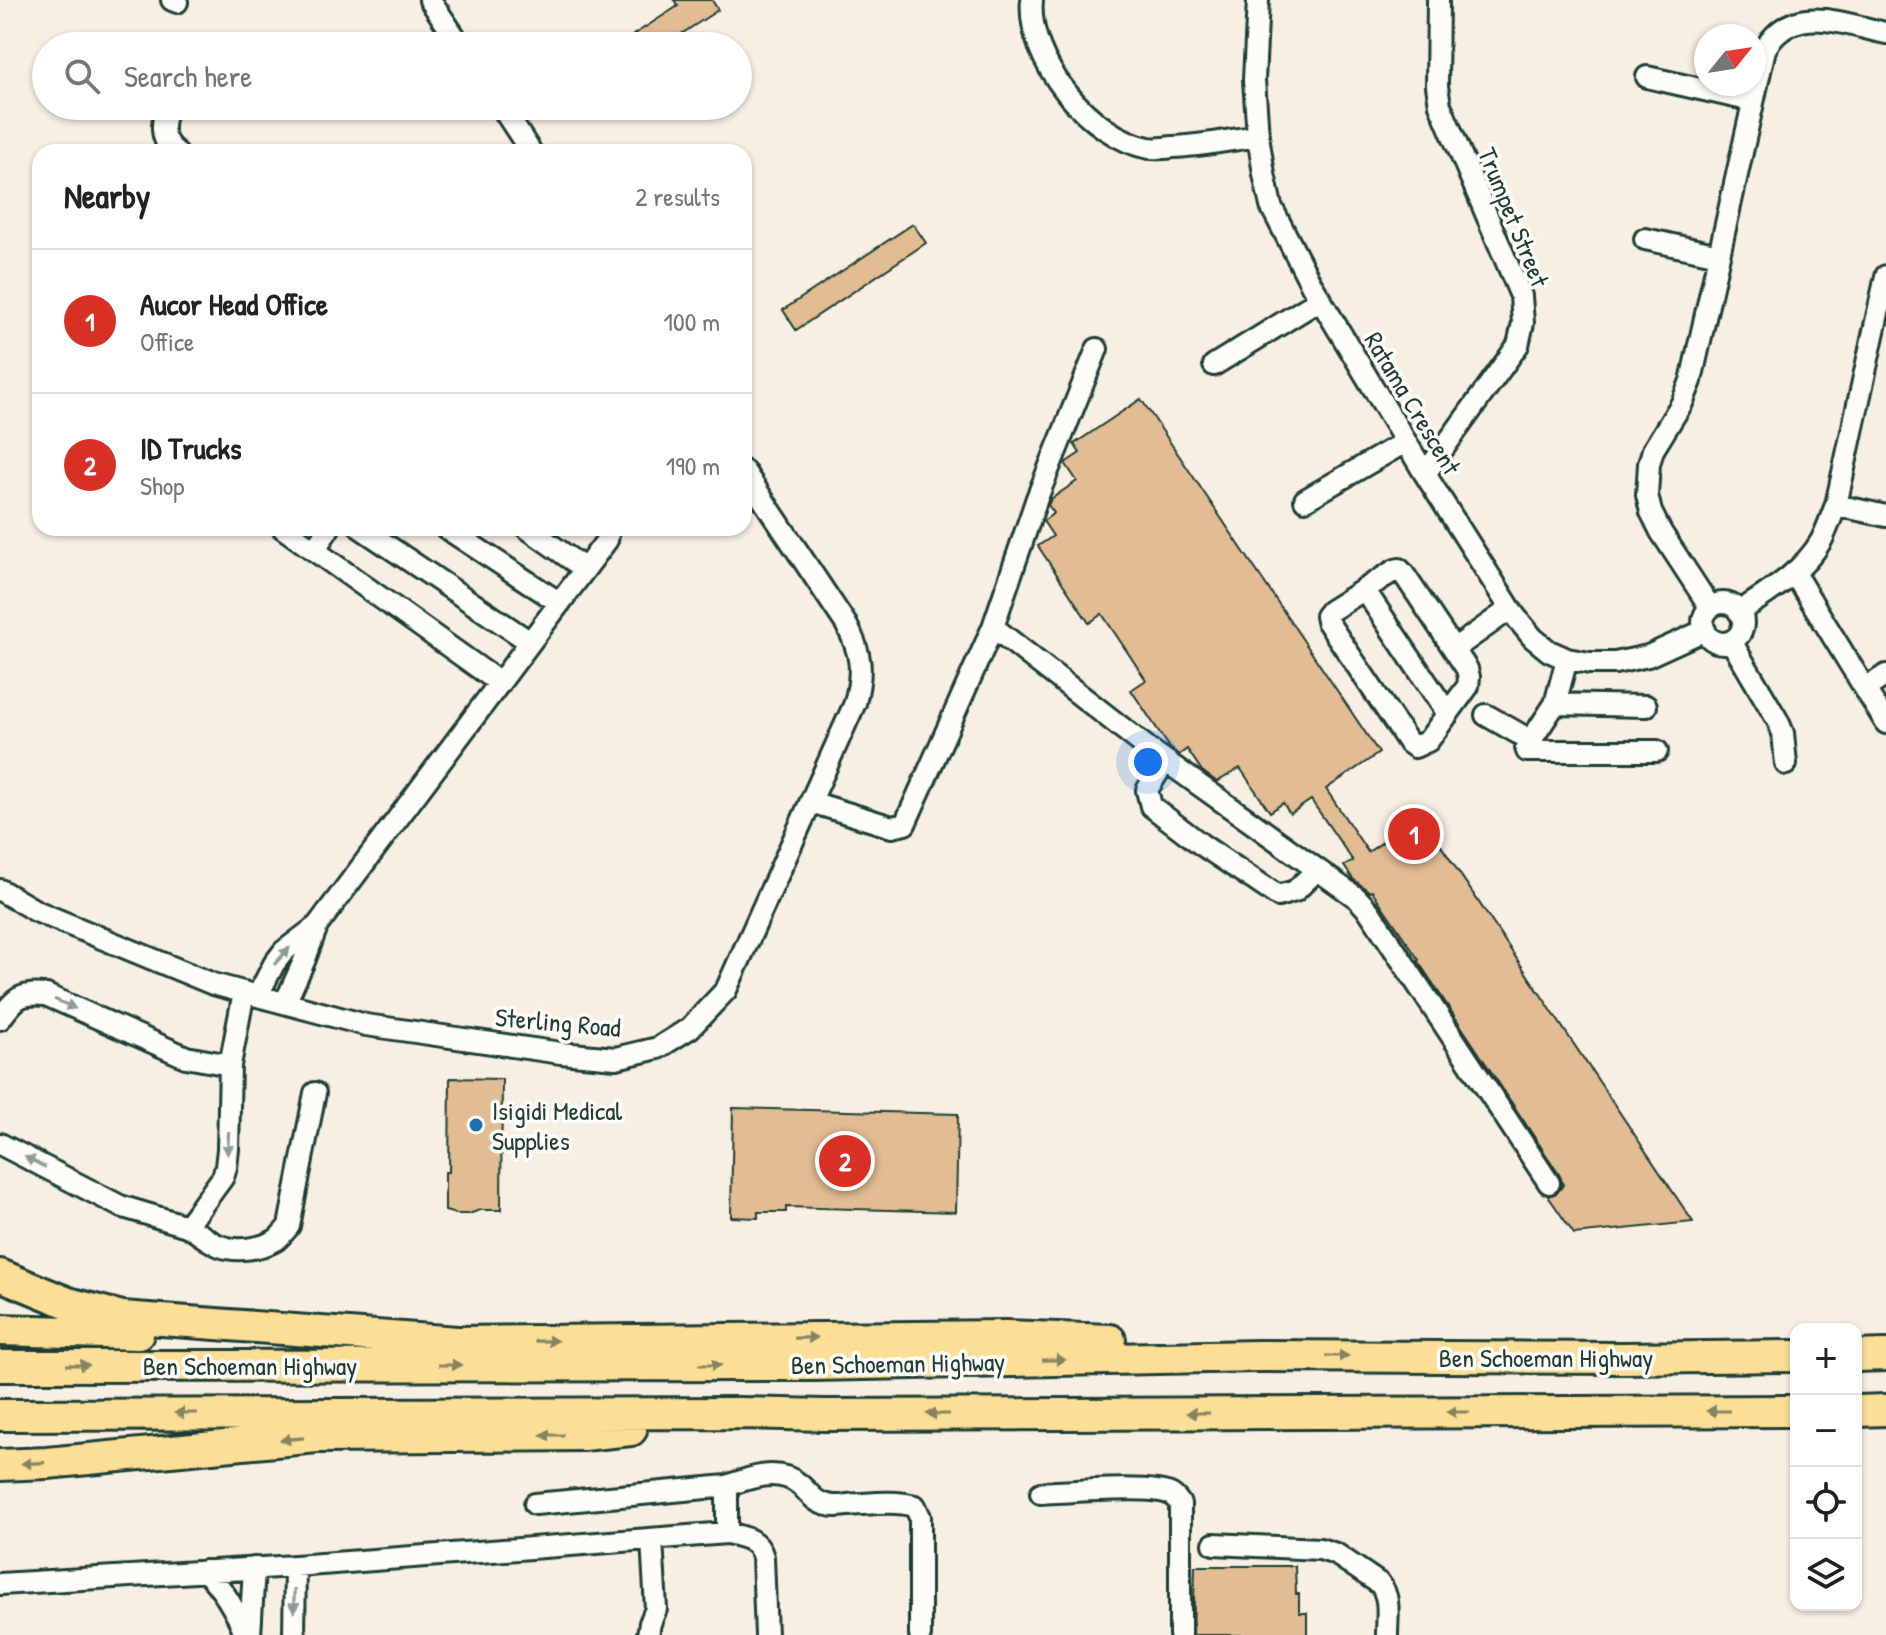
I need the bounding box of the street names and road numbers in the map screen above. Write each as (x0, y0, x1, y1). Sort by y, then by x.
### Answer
street label: Trumpet Street (1470, 142, 1558, 293)
street label: Ratama Crescent (1357, 325, 1470, 482)
street label: Sterling Road (494, 999, 622, 1045)
street label: Ben Schoeman Highway (1439, 1340, 1653, 1375)
street label: Ben Schoeman Highway (791, 1344, 1005, 1382)
street label: Ben Schoeman Highway (143, 1348, 357, 1383)

